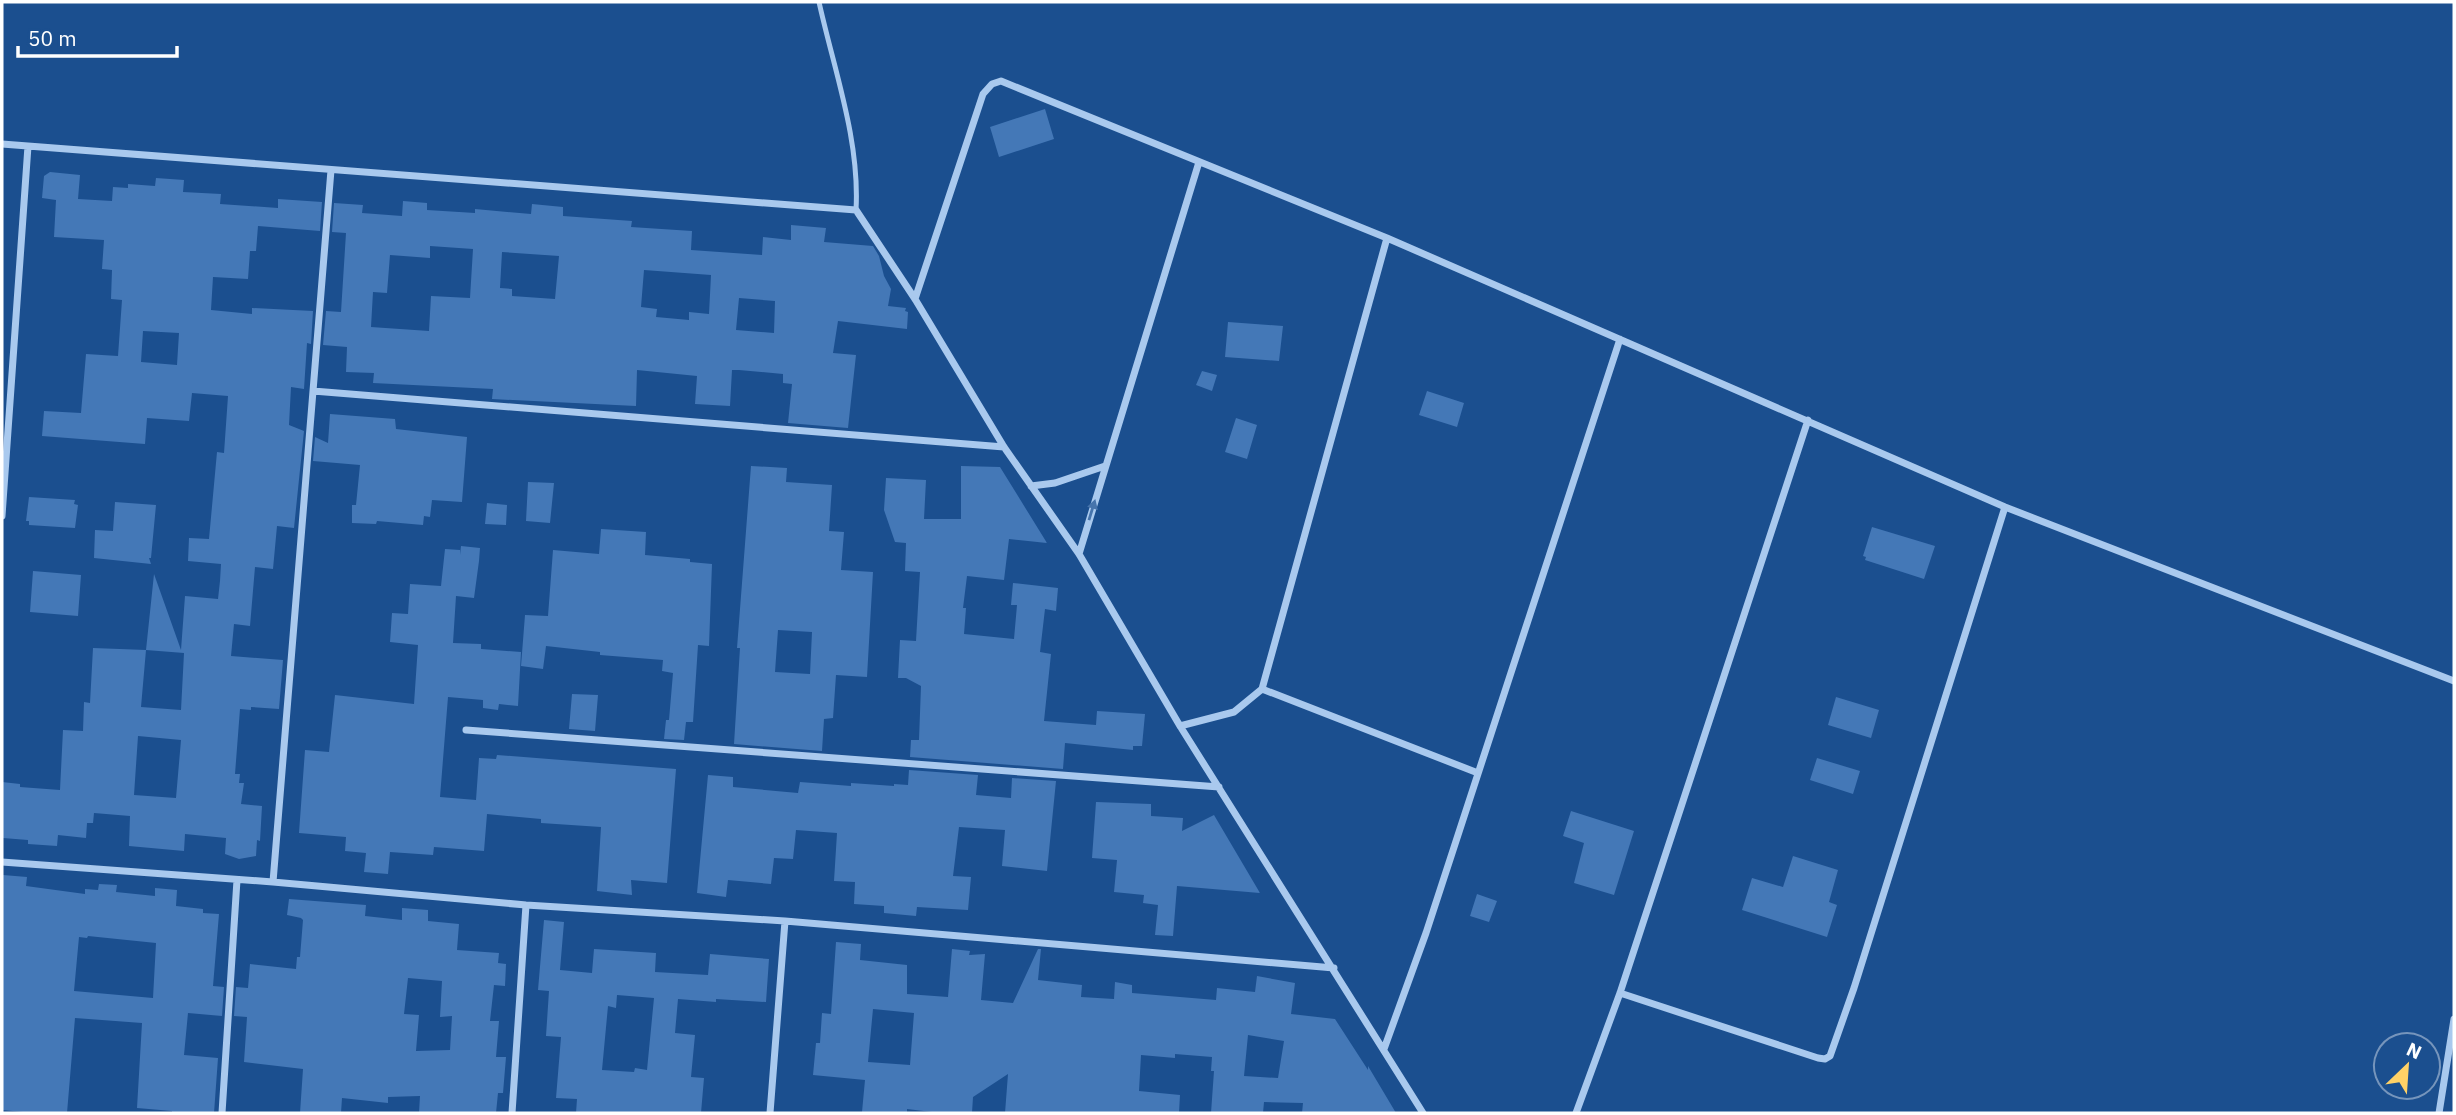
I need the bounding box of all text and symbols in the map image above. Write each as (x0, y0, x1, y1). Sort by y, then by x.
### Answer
scale bar (18, 14, 177, 58)
text: 50 m (28, 24, 77, 52)
one-way arrow (1087, 500, 1098, 521)
north arrow (2372, 1031, 2442, 1101)
text: N (2403, 1037, 2425, 1064)

